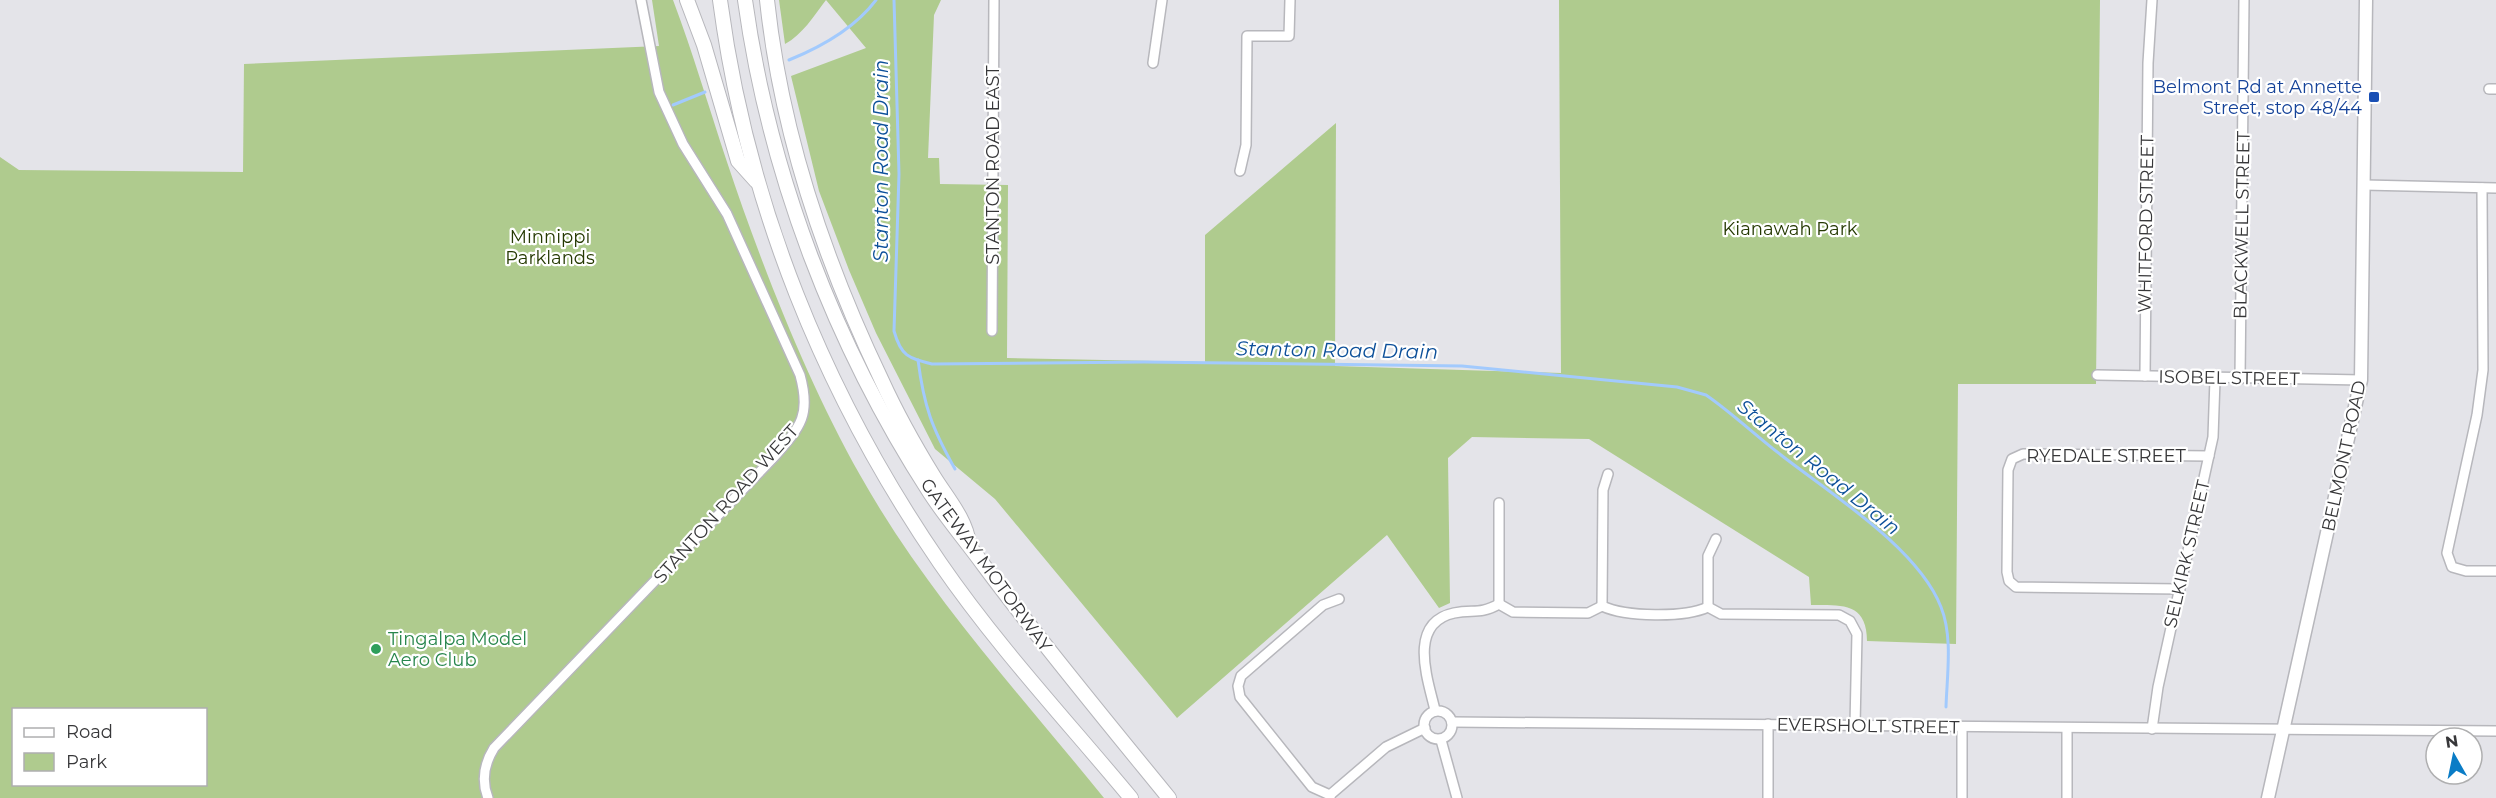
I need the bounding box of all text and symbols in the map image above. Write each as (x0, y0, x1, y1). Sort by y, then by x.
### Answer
water label: Stanton Road Drain (869, 60, 893, 262)
street label: STANTON ROAD EAST (982, 65, 1004, 265)
place label: Belmont Rd at Annette Street, stop 48/44 (2153, 76, 2362, 119)
marker: Belmont Rd at Annette Street, stop 48/44 (2367, 90, 2381, 104)
street label: BLACKWELL STREET (2229, 130, 2255, 319)
street label: WHITFORD STREET (2133, 134, 2159, 313)
park label: Kianawah Park (1723, 218, 1858, 240)
park label: Minnippi Parklands (505, 226, 595, 269)
water label: Stanton Road Drain (1236, 336, 1438, 364)
street label: ISOBEL STREET (2158, 366, 2300, 390)
street label: BELMONT ROAD (2317, 378, 2371, 534)
water label: Stanton Road Drain (1733, 394, 1905, 540)
street label: STANTON ROAD WEST (649, 420, 804, 588)
street label: RYEDALE STREET (2026, 445, 2186, 467)
street label: GATEWAY MOTORWAY (916, 474, 1057, 657)
street label: SELKIRK STREET (2159, 477, 2215, 630)
place label: Tingalpa Model Aero Club (388, 628, 527, 671)
marker: Tingalpa Model Aero Club (369, 642, 383, 656)
legend (12, 708, 207, 786)
street label: EVERSHOLT STREET (1776, 713, 1960, 739)
text: Road (66, 721, 113, 743)
north arrow (2424, 726, 2484, 786)
text: N (2444, 731, 2460, 752)
text: Park (66, 751, 107, 773)

